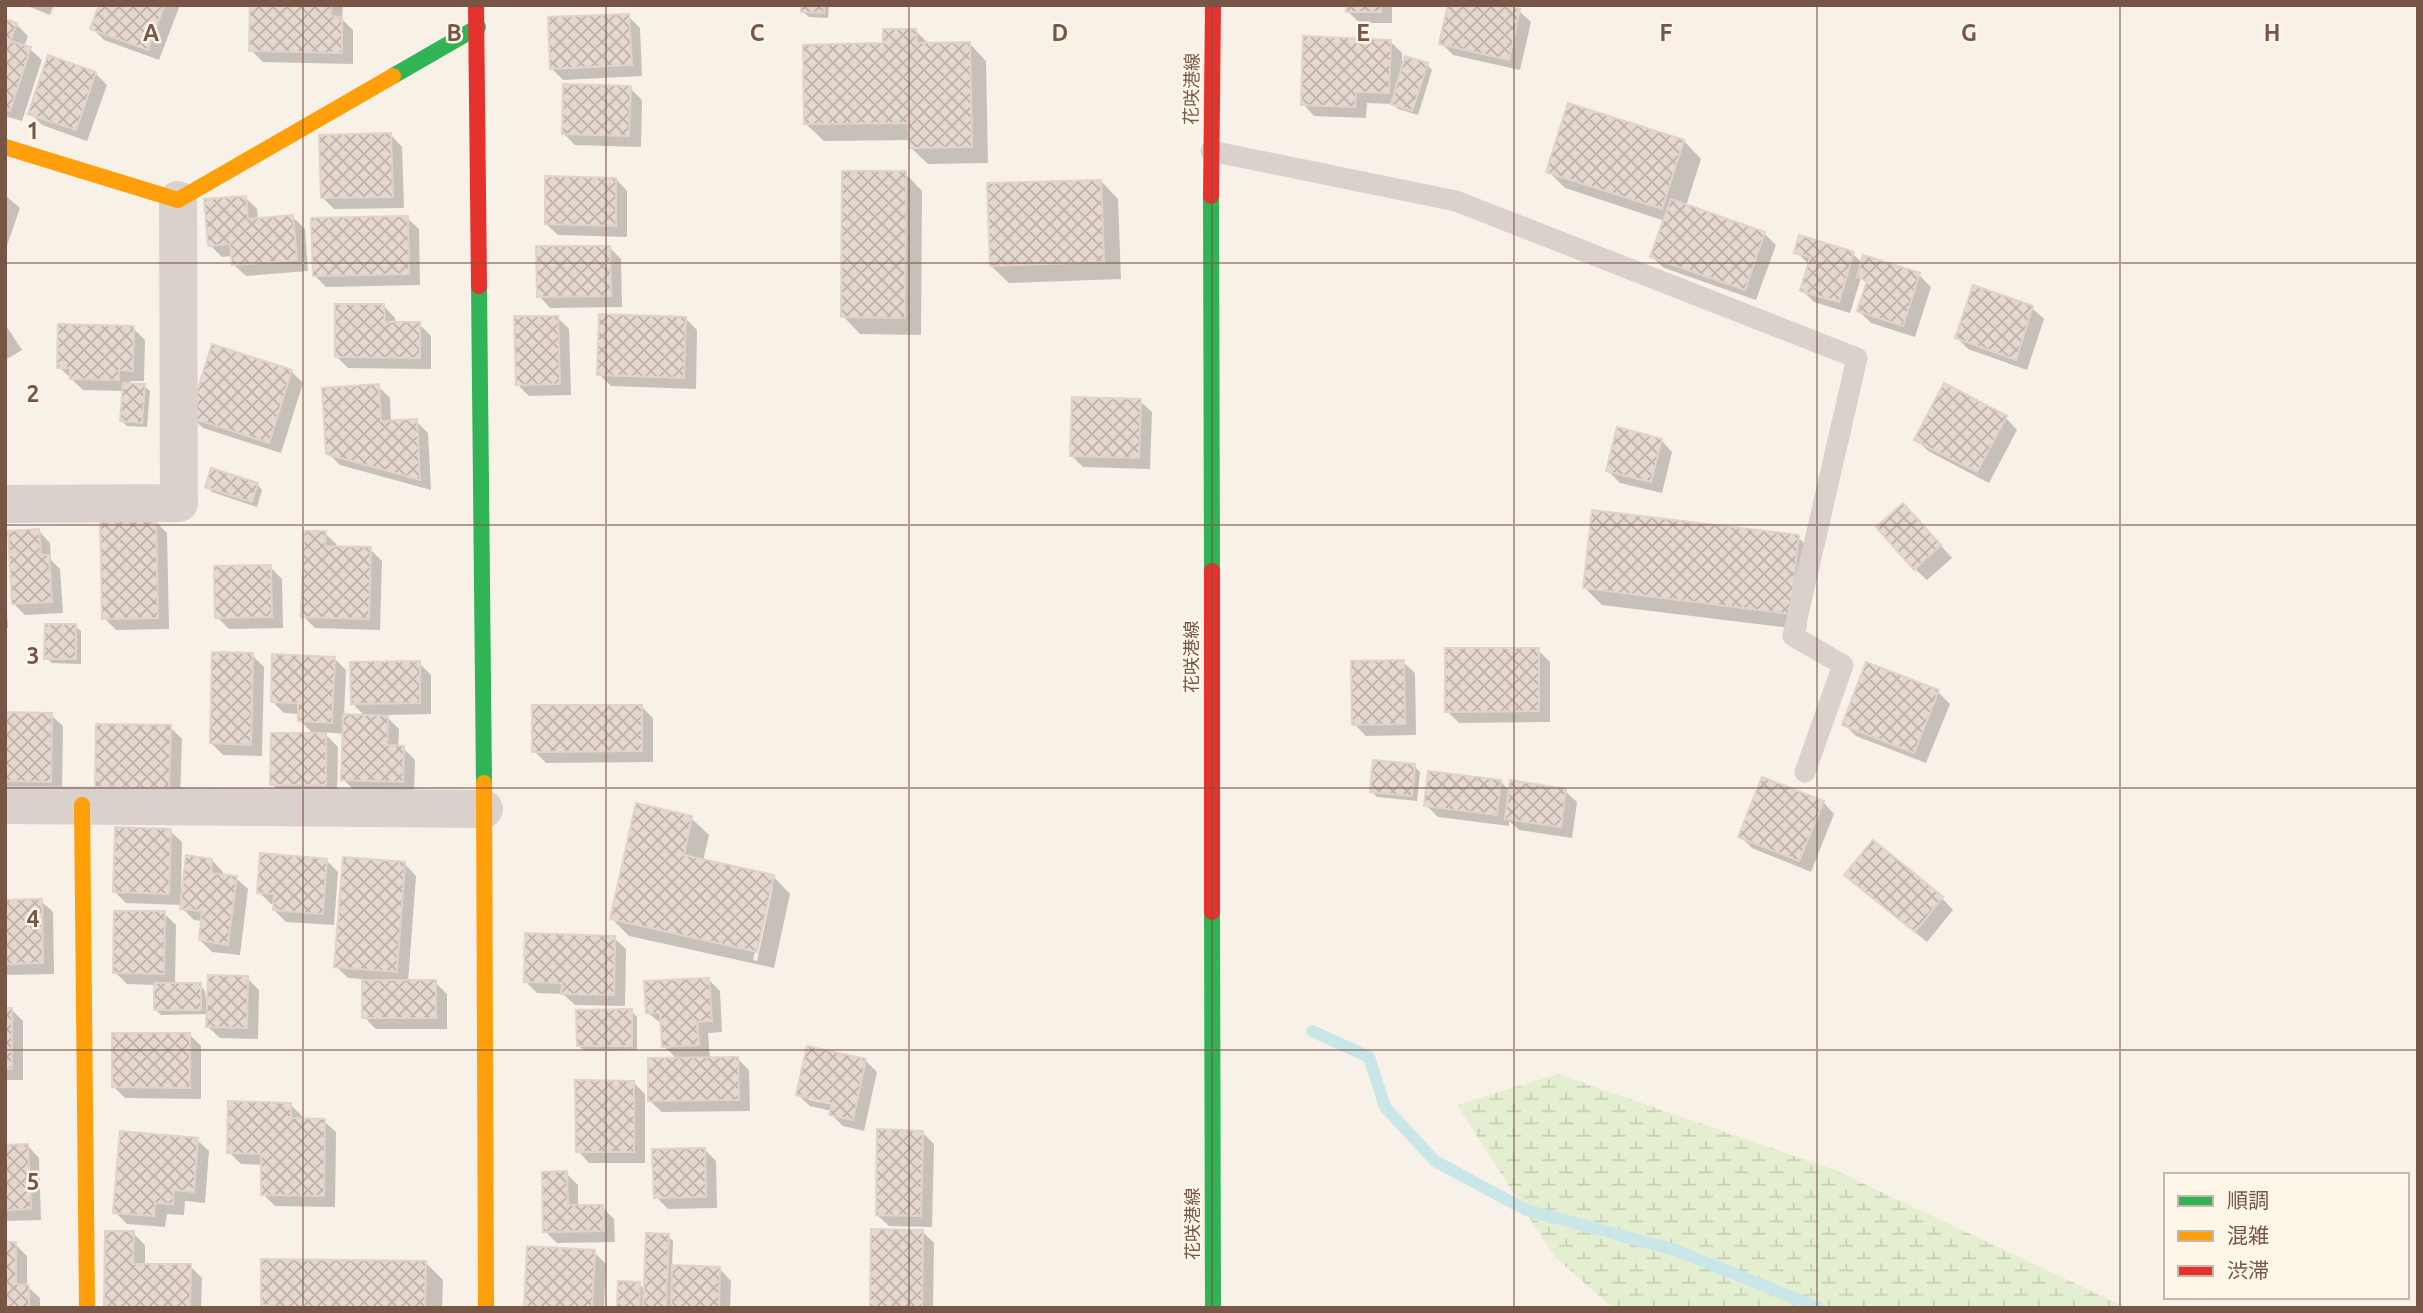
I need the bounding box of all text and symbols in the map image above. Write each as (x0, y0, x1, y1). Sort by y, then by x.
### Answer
text: A (143, 20, 159, 45)
text: B (446, 20, 462, 45)
text: C (750, 20, 765, 45)
text: D (1052, 20, 1068, 45)
text: E (1356, 20, 1370, 45)
text: F (1660, 20, 1673, 45)
text: G (1961, 20, 1977, 45)
text: H (2264, 20, 2280, 45)
street label: 花咲港線 (1180, 53, 1202, 125)
text: 1 (27, 118, 39, 143)
text: 2 (27, 381, 39, 406)
street label: 花咲港線 (1181, 621, 1201, 693)
text: 3 (27, 643, 39, 668)
text: 4 (27, 906, 40, 931)
text: 5 (27, 1169, 39, 1194)
legend (2164, 1173, 2409, 1299)
street label: 花咲港線 (1182, 1188, 1202, 1260)
text: 順調 (2227, 1188, 2269, 1212)
text: 混雑 (2227, 1223, 2269, 1247)
text: 渋滞 (2227, 1258, 2269, 1282)

